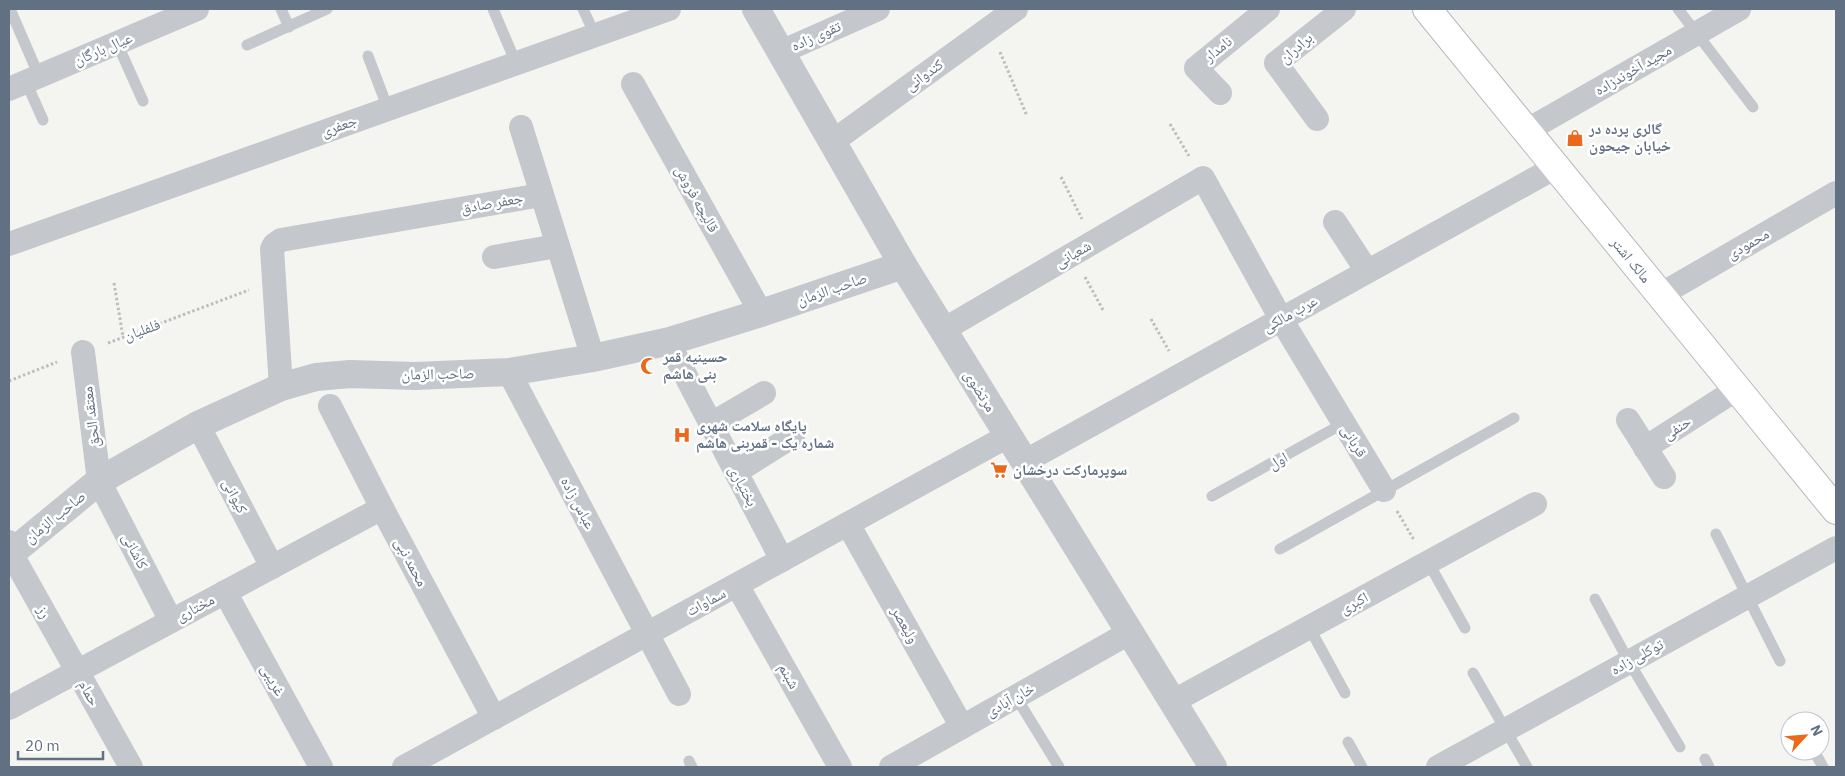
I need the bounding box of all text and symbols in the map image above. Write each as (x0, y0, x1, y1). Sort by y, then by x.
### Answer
street label: تقوی زاده (788, 16, 845, 56)
street label: عیال بارگان (71, 28, 136, 70)
street label: برادران (1275, 28, 1317, 68)
street label: نامدار (1199, 31, 1236, 66)
street label: مجید آخوندزاده (1591, 40, 1675, 99)
street label: کندوانی (901, 54, 947, 96)
street label: جعفری (318, 110, 360, 142)
place label: گالری پرده در خیابان جیحون (1588, 119, 1671, 155)
shop icon: گالری پرده در خیابان جیحون (1565, 128, 1585, 148)
street label: قالیچه فروش (670, 162, 724, 236)
street label: جعفر صادق (459, 188, 525, 218)
street label: محمودی (1723, 224, 1773, 264)
street label: مالک اشتر (1606, 232, 1656, 287)
street label: شعبانی (1051, 236, 1095, 272)
street label: صاحب الزمان (794, 268, 870, 310)
street label: عرب مالکی (1259, 291, 1321, 337)
street label: فلفلیان (121, 314, 163, 346)
place label: حسینیه قمر بنی هاشم (662, 347, 728, 384)
mosque icon: حسینیه قمر بنی هاشم (639, 356, 659, 376)
street label: صاحب الزمان (401, 363, 475, 385)
street label: مرتضوی (959, 366, 1001, 416)
street label: معتقد الحق (77, 385, 105, 449)
street label: حنفی (1659, 411, 1695, 445)
place label: پایگاه سلامت شهری شماره یک - قمربنی هاشم (696, 416, 834, 453)
street label: قربانی (1336, 421, 1372, 461)
hospital icon: پایگاه سلامت شهری شماره یک - قمربنی هاشم (672, 425, 692, 445)
street label: اول (1265, 448, 1291, 474)
supermarket icon: سوپرمارکت درخشان (989, 460, 1009, 480)
place label: سوپرمارکت درخشان (1013, 460, 1127, 479)
street label: بختیاری (724, 462, 762, 510)
street label: عباس زاده (556, 473, 600, 533)
street label: کیوانی (218, 475, 252, 517)
street label: صاحب الزمان (20, 486, 90, 548)
street label: کاشانی (117, 529, 153, 573)
street label: محمد نبی (390, 534, 432, 590)
street label: سماوات (683, 583, 729, 620)
street label: اکبری (1336, 587, 1372, 619)
street label: مختاری (172, 589, 218, 626)
street label: رز (33, 601, 56, 622)
street label: ولیعصر (887, 602, 923, 647)
street label: توکلی زاده (1607, 634, 1668, 680)
street label: شبنم (774, 659, 804, 693)
street label: غریبی (256, 661, 290, 700)
street label: حمام (74, 676, 104, 710)
street label: خان آبادی (982, 678, 1038, 722)
north arrow (1780, 711, 1830, 761)
text: N (1806, 722, 1827, 739)
scale bar (18, 728, 102, 760)
text: 20 m (25, 736, 60, 755)

